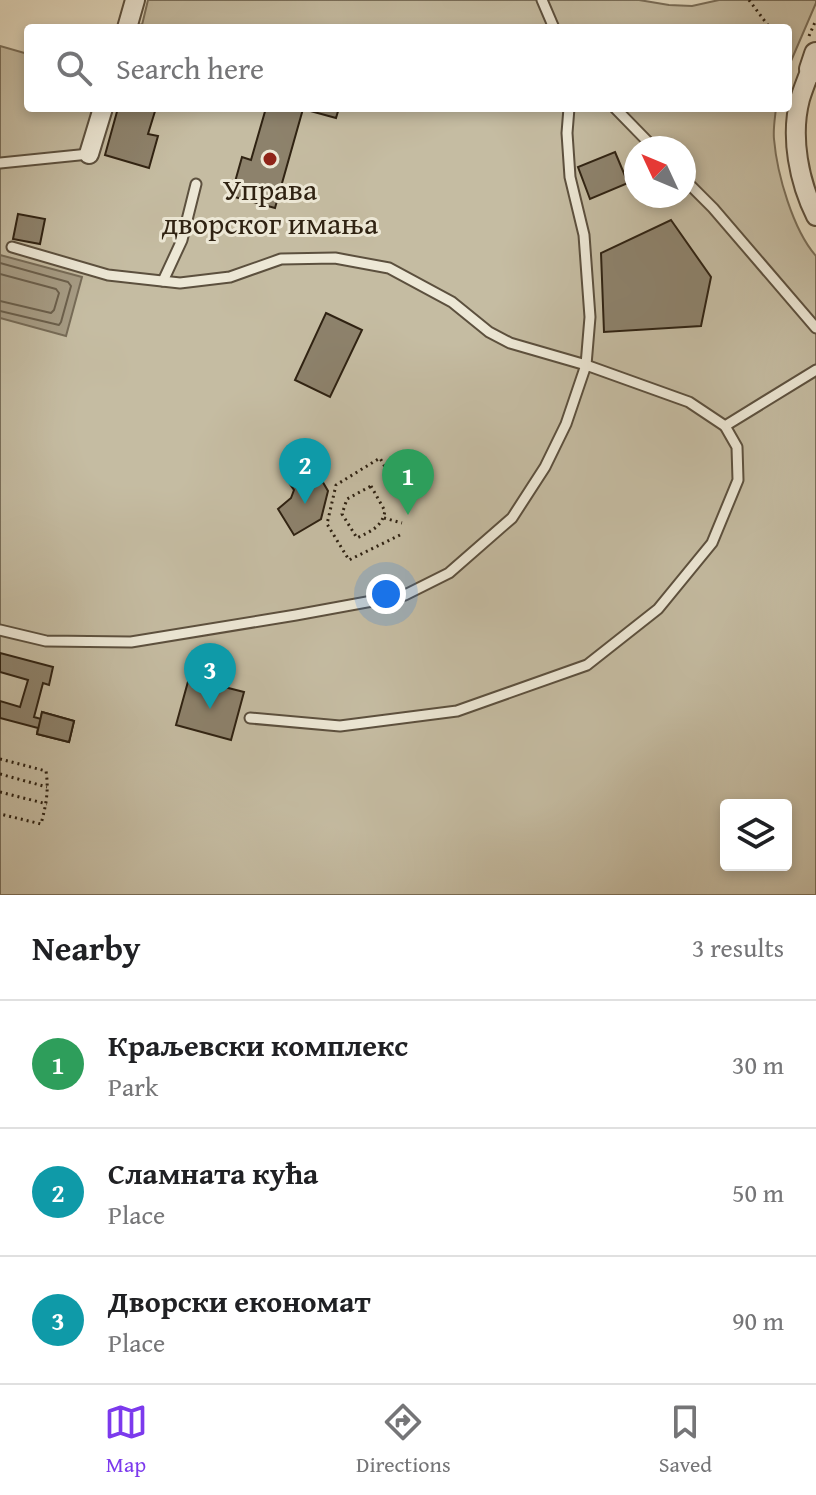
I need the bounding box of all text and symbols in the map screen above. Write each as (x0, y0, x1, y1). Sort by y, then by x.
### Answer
search box (24, 24, 792, 112)
icon: search (52, 46, 96, 90)
text: Search here (116, 46, 264, 90)
north arrow (624, 136, 696, 208)
marker: Управа дворског имања (261, 150, 279, 168)
place label: Управа дворског имања (162, 167, 379, 245)
pin: 2 (279, 438, 331, 504)
pin: 1 (382, 449, 434, 515)
your location (366, 574, 406, 614)
pin: 3 (184, 643, 236, 709)
map controls (720, 799, 792, 871)
button: layers (720, 799, 792, 871)
text: Nearby (32, 923, 141, 972)
text: 3 results (692, 928, 784, 967)
text: Краљевски комплекс (108, 1023, 408, 1067)
text: 1 (51, 1045, 65, 1084)
text: 30 m (732, 1045, 784, 1084)
text: Park (108, 1067, 158, 1106)
text: Сламната кућа (108, 1151, 319, 1195)
text: 2 (51, 1173, 65, 1212)
text: 50 m (732, 1173, 784, 1212)
text: Place (108, 1195, 165, 1234)
text: Дворски економат (108, 1279, 371, 1323)
text: 3 (51, 1301, 65, 1340)
text: 90 m (732, 1301, 784, 1340)
text: Place (108, 1323, 165, 1362)
tab: Map (104, 1400, 148, 1480)
tab: Directions (356, 1400, 451, 1480)
tab: Saved (659, 1400, 712, 1480)

